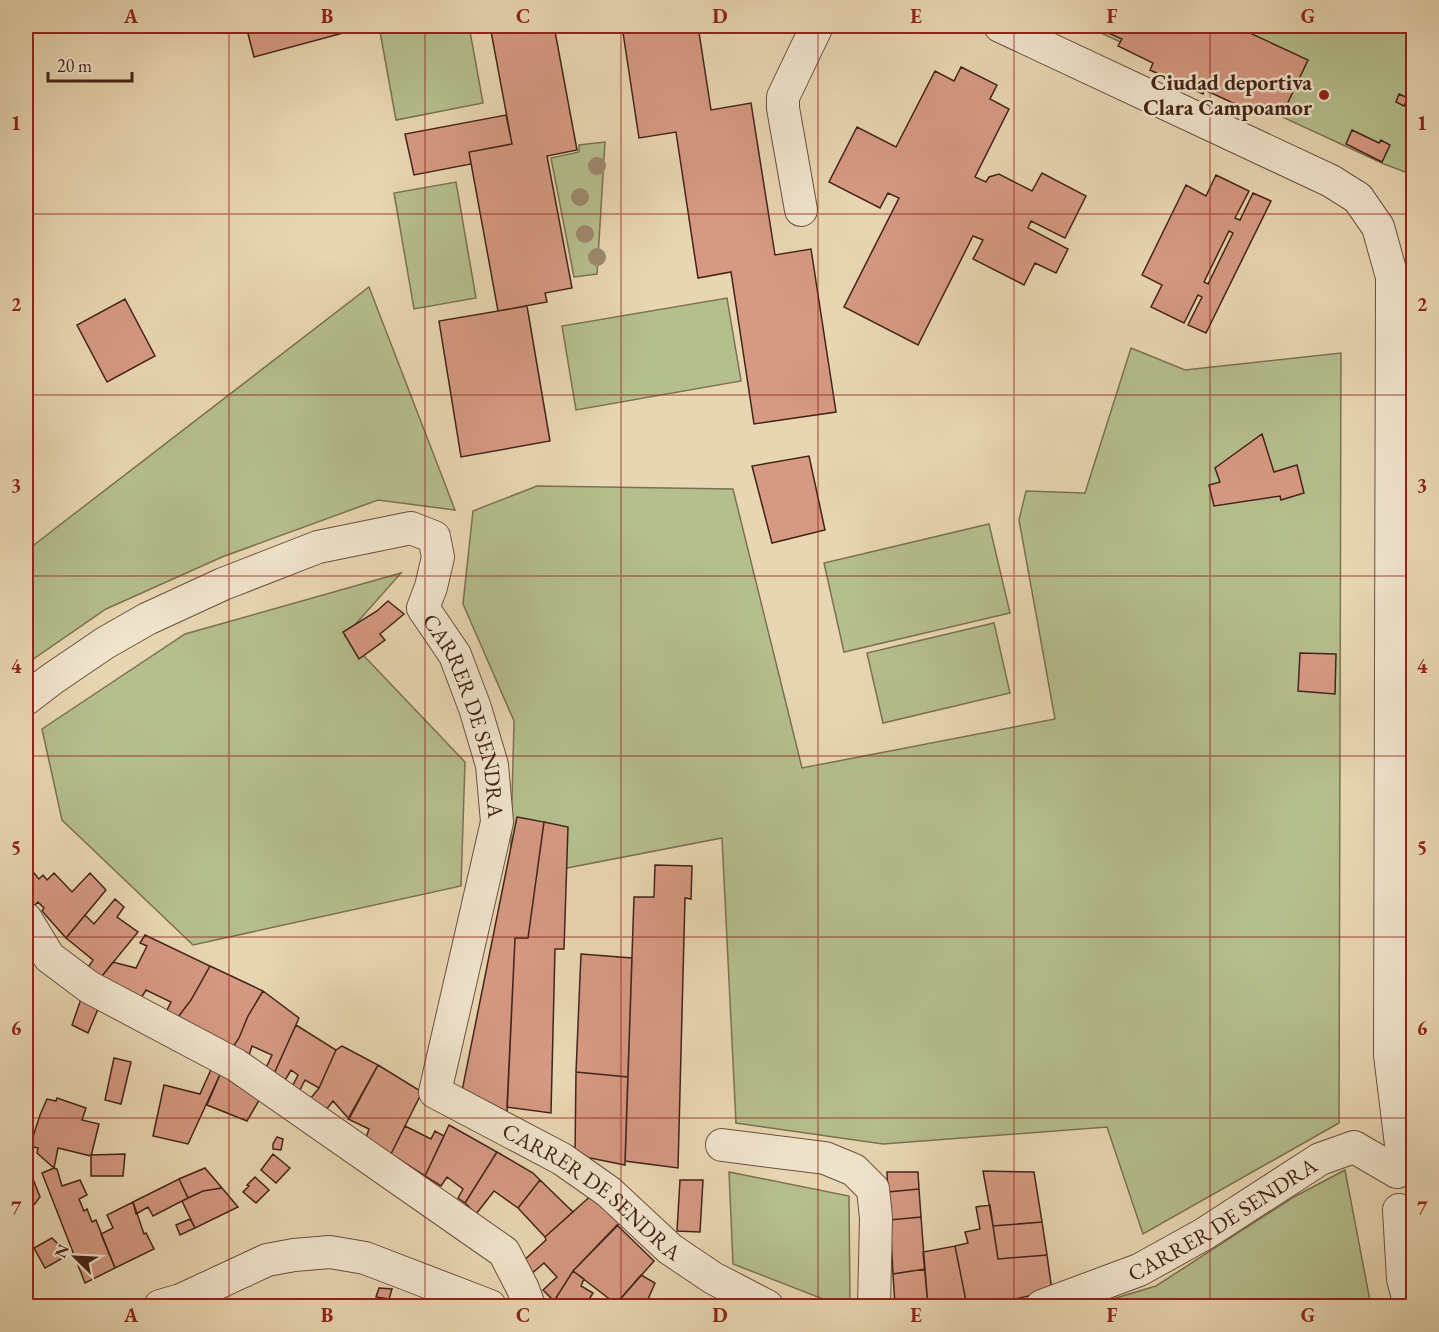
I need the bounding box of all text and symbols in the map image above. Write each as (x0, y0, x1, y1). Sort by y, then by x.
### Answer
text: A (123, 3, 139, 29)
text: B (321, 3, 333, 29)
text: C (516, 3, 530, 29)
text: D (712, 3, 728, 29)
text: E (910, 3, 922, 29)
text: F (1107, 3, 1118, 29)
text: G (1301, 3, 1315, 29)
scale bar (48, 45, 132, 83)
text: 20 m (57, 54, 92, 77)
place label: Ciudad deportiva Clara Campoamor (1143, 68, 1313, 122)
marker: Ciudad deportiva Clara Campoamor (1317, 88, 1331, 102)
text: 1 (11, 110, 21, 136)
text: 1 (1417, 110, 1427, 136)
text: 2 (11, 291, 22, 317)
text: 2 (1417, 291, 1428, 317)
text: 3 (11, 472, 21, 498)
text: 3 (1417, 472, 1427, 498)
street label: CARRER DE SENDRA (416, 608, 511, 820)
text: 4 (11, 653, 22, 679)
text: 4 (1417, 653, 1428, 679)
text: 5 (11, 834, 21, 860)
text: 5 (1417, 834, 1427, 860)
text: 6 (11, 1015, 22, 1041)
text: 6 (1417, 1015, 1428, 1041)
street label: CARRER DE SENDRA (497, 1116, 687, 1268)
street label: CARRER DE SENDRA (1124, 1150, 1323, 1288)
text: 7 (11, 1195, 22, 1221)
text: 7 (1417, 1195, 1428, 1221)
north arrow (45, 1227, 105, 1287)
text: N (50, 1241, 74, 1261)
text: A (123, 1302, 139, 1328)
text: B (321, 1302, 333, 1328)
text: C (516, 1302, 530, 1328)
text: D (712, 1302, 728, 1328)
text: E (910, 1302, 922, 1328)
text: F (1107, 1302, 1118, 1328)
text: G (1301, 1302, 1315, 1328)

